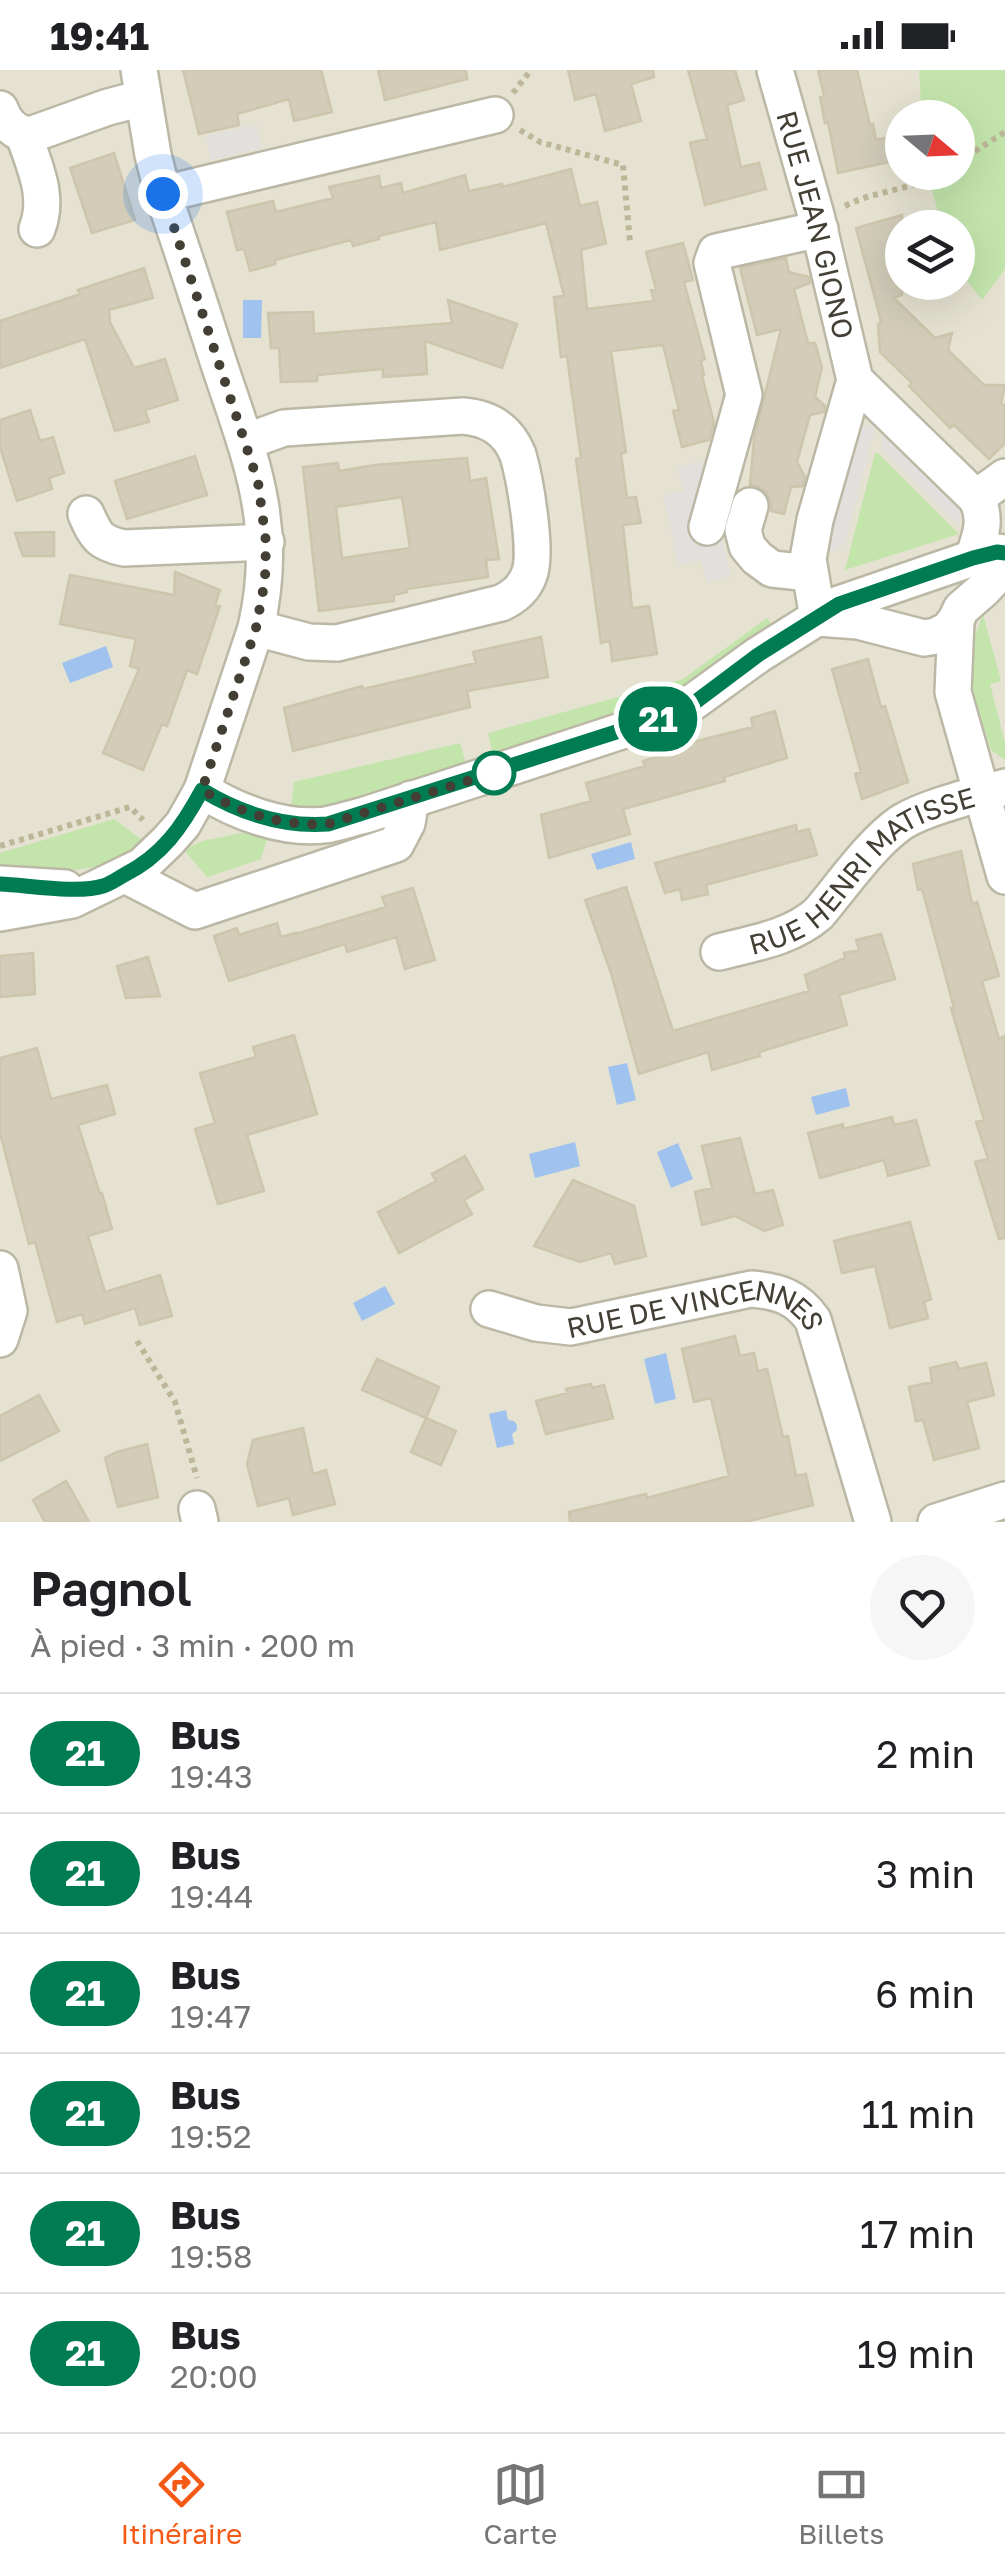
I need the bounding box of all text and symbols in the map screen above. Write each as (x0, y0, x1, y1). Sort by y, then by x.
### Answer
text: 19:41 (50, 13, 149, 58)
north arrow (885, 100, 975, 190)
map controls (885, 100, 975, 300)
street label: RUE JEAN GIONO (771, 107, 861, 342)
your location (138, 169, 188, 219)
button: layers (885, 210, 975, 300)
line badge: 21 (613, 686, 703, 752)
text: 21 (638, 698, 678, 740)
unlabelled marker (473, 752, 515, 794)
street label: RUE HENRI MATISSE (745, 780, 978, 961)
text: RUE DE VINCENNES (564, 1272, 831, 1344)
street label: RUE DE VINCENNES (552, 1310, 822, 1358)
button: heart (870, 1555, 975, 1660)
text: Pagnol (30, 1559, 192, 1617)
text: À pied · 3 min · 200 m (30, 1626, 355, 1664)
text: Bus (170, 1712, 241, 1757)
text: 2 min (876, 1731, 975, 1776)
text: 21 (65, 1732, 105, 1774)
text: 19:43 (170, 1757, 253, 1795)
text: Bus (170, 1832, 241, 1877)
text: 3 min (876, 1851, 975, 1896)
text: 21 (65, 1852, 105, 1894)
text: 19:44 (170, 1877, 254, 1915)
text: Bus (170, 1952, 241, 1997)
text: 6 min (875, 1971, 975, 2016)
text: 21 (65, 1972, 105, 2014)
text: 19:47 (170, 1997, 251, 2035)
text: Bus (170, 2072, 241, 2117)
text: 11 min (861, 2091, 975, 2136)
text: 21 (65, 2092, 105, 2134)
text: 19:52 (170, 2117, 252, 2155)
text: Bus (170, 2192, 241, 2237)
text: 17 min (860, 2211, 975, 2256)
text: 21 (65, 2212, 105, 2254)
text: 19:58 (170, 2237, 253, 2275)
text: Bus (170, 2312, 241, 2357)
text: 19 min (857, 2331, 975, 2376)
text: 21 (65, 2332, 105, 2374)
text: 20:00 (170, 2357, 258, 2395)
tab: Itinéraire (121, 2457, 242, 2550)
tab: Carte (483, 2457, 557, 2550)
tab: Billets (798, 2457, 884, 2550)

